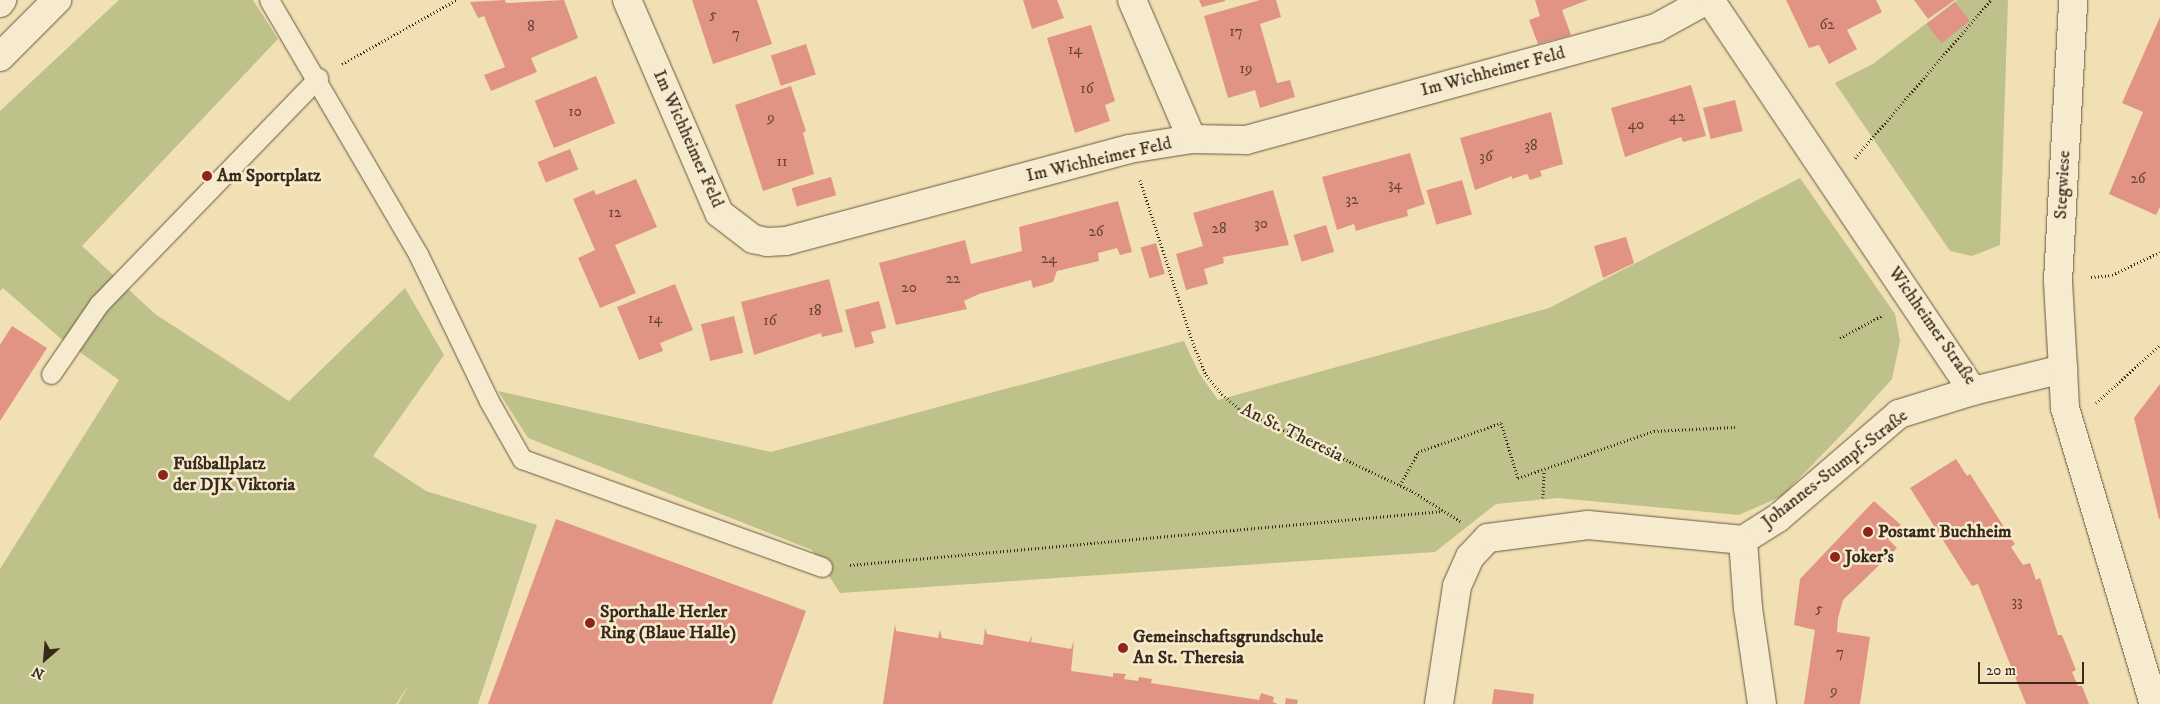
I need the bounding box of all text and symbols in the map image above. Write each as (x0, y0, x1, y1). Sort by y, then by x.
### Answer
house number: 5 (709, 6, 717, 24)
house number: 62 (1819, 16, 1835, 34)
house number: 8 (527, 18, 535, 36)
house number: 17 (1229, 23, 1243, 41)
house number: 7 (732, 25, 740, 43)
house number: 14 (1068, 41, 1082, 59)
street label: Im Wichheimer Feld (1418, 42, 1568, 102)
house number: 19 (1240, 60, 1252, 78)
street label: Im Wichheimer Feld (648, 67, 728, 211)
house number: 16 (1080, 80, 1094, 98)
house number: 10 (568, 103, 582, 121)
house number: 42 (1669, 108, 1685, 126)
house number: 9 (767, 109, 775, 127)
house number: 40 (1628, 116, 1644, 134)
street label: Im Wichheimer Feld (1024, 133, 1174, 187)
house number: 38 (1524, 137, 1538, 155)
house number: 36 (1479, 148, 1493, 166)
street label: Stegwiese (2050, 150, 2076, 220)
house number: 11 (776, 153, 788, 171)
place label: Am Sportplatz (217, 165, 321, 187)
marker: Am Sportplatz (201, 170, 213, 182)
house number: 26 (2130, 170, 2146, 188)
house number: 34 (1388, 176, 1402, 194)
house number: 32 (1346, 191, 1358, 209)
house number: 12 (609, 204, 621, 222)
house number: 30 (1254, 215, 1268, 233)
house number: 28 (1212, 220, 1226, 238)
house number: 26 (1088, 223, 1104, 241)
house number: 24 (1041, 250, 1057, 268)
street label: Wichheimer Straße (1883, 263, 1981, 389)
house number: 22 (946, 270, 960, 288)
house number: 20 (901, 279, 917, 297)
house number: 18 (808, 302, 822, 320)
house number: 14 (648, 310, 662, 328)
house number: 16 (763, 312, 777, 330)
street label: An St. Theresia (1237, 399, 1347, 467)
street label: Johannes-Stumpf-Straße (1758, 405, 1912, 533)
place label: Fußballplatz der DJK Viktoria (173, 454, 295, 496)
marker: Fußballplatz der DJK Viktoria (157, 469, 169, 481)
place label: Postamt Buchheim (1878, 521, 2012, 543)
marker: Postamt Buchheim (1862, 526, 1874, 538)
place label: Joker's (1845, 546, 1894, 568)
marker: Joker's (1829, 551, 1841, 563)
house number: 33 (2011, 593, 2023, 611)
house number: 5 (1815, 600, 1823, 618)
place label: Sporthalle Herler Ring (Blaue Halle) (600, 602, 736, 644)
marker: Sporthalle Herler Ring (Blaue Halle) (584, 617, 596, 629)
place label: Gemeinschaftsgrundschule An St. Theresia (1133, 627, 1323, 670)
north arrow (20, 634, 70, 684)
marker: Gemeinschaftsgrundschule An St. Theresia (1117, 642, 1129, 654)
house number: 7 (1836, 644, 1844, 662)
scale bar (1980, 652, 2086, 684)
text: 20 m (1986, 661, 2016, 680)
text: N (29, 662, 47, 683)
house number: 9 (1830, 682, 1838, 700)

